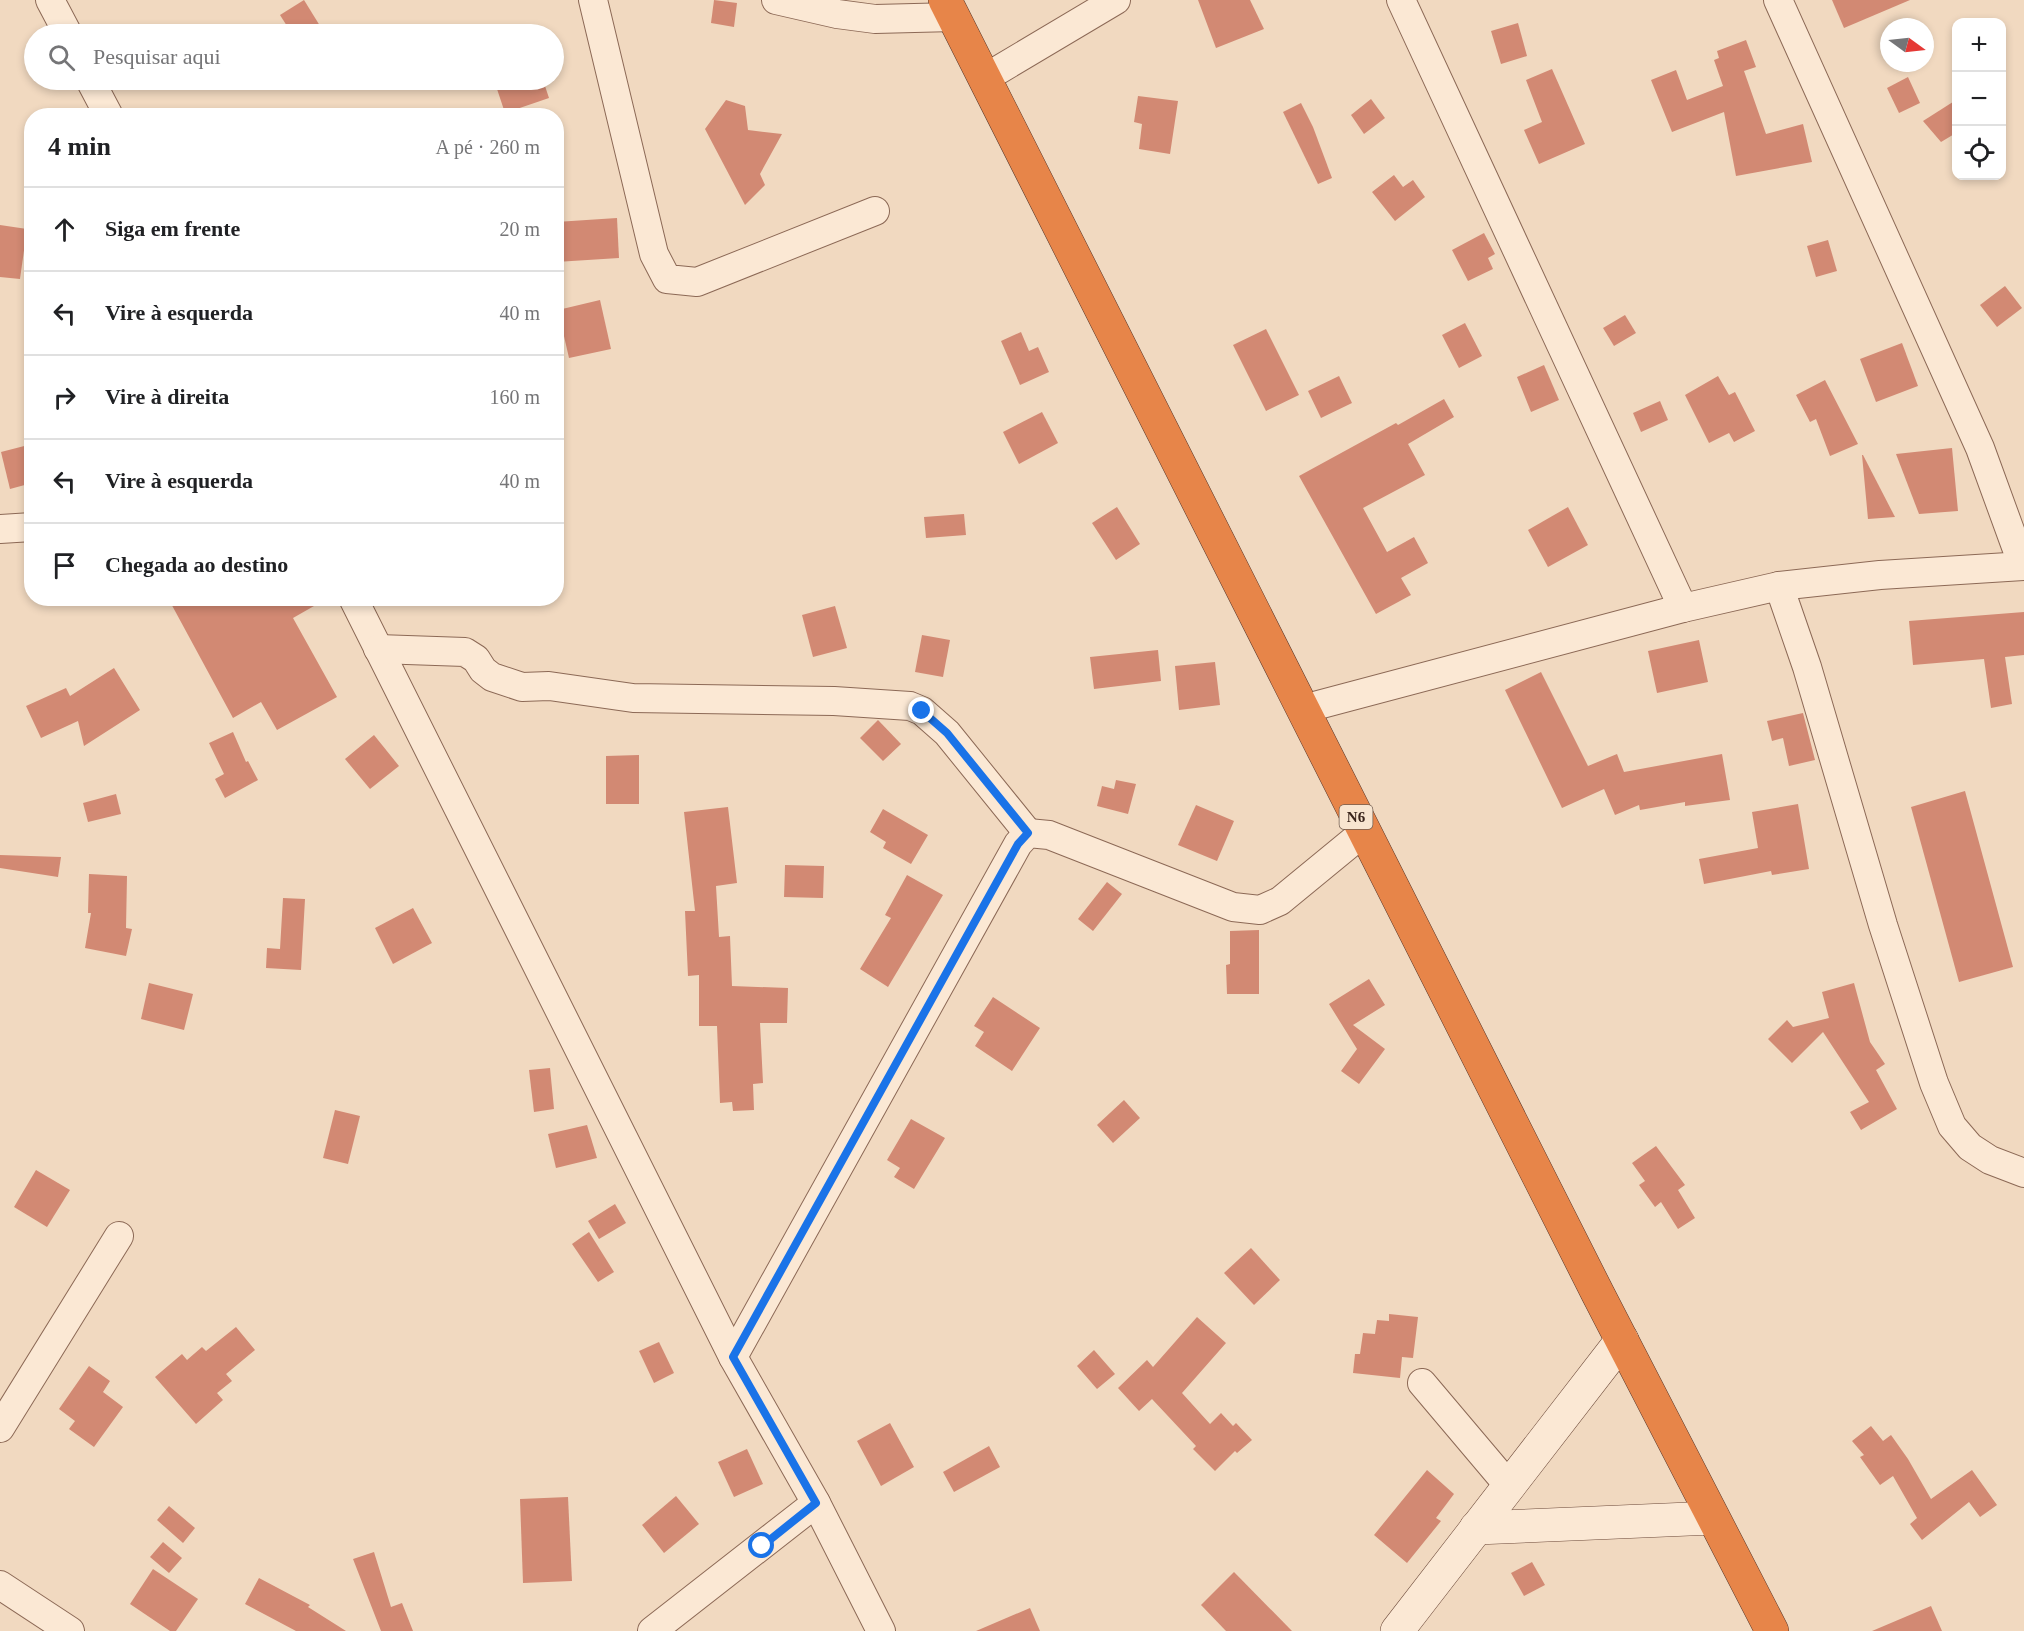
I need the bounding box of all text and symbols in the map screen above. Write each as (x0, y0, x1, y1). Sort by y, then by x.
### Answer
north arrow (1880, 18, 1934, 72)
map controls (1952, 18, 2006, 180)
button: + (1952, 18, 2006, 72)
search box (24, 24, 564, 90)
icon: search (45, 41, 78, 74)
text: Pesquisar aqui (93, 44, 221, 69)
button: − (1952, 72, 2006, 126)
button: locate (1952, 126, 2006, 180)
text: 4 min (48, 132, 111, 161)
text: A pé · 260 m (436, 136, 540, 158)
icon: ahead (48, 213, 81, 246)
text: Siga em frente (105, 216, 240, 241)
text: 20 m (499, 218, 540, 240)
icon: left (48, 297, 81, 330)
text: Vire à esquerda (105, 300, 253, 325)
text: 40 m (499, 302, 540, 324)
icon: right (48, 381, 81, 414)
text: Vire à direita (105, 384, 229, 409)
text: 160 m (489, 386, 540, 408)
icon: left (48, 465, 81, 498)
text: Vire à esquerda (105, 468, 253, 493)
text: 40 m (499, 470, 540, 492)
icon: arrive (48, 549, 81, 582)
text: Chegada ao destino (105, 552, 288, 577)
route end (908, 697, 934, 723)
road number: N6 (1340, 805, 1372, 829)
route start (748, 1532, 774, 1558)

